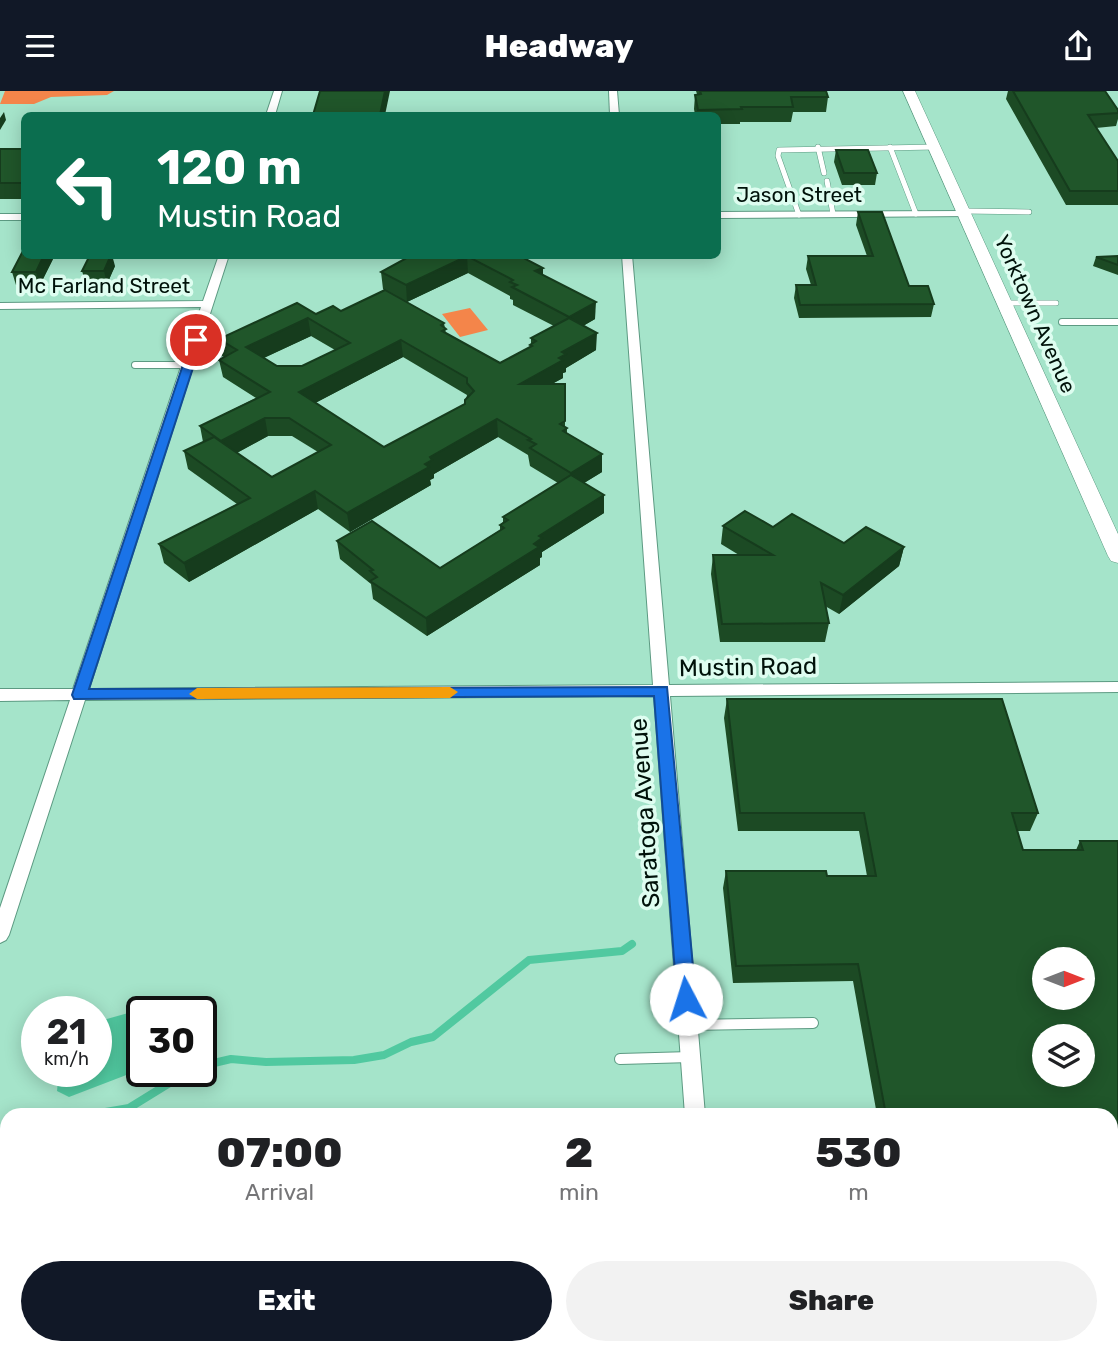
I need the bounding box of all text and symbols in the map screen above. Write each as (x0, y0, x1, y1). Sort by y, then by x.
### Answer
icon: menu (21, 27, 59, 65)
text: Headway (484, 27, 634, 65)
icon: share (1059, 27, 1097, 65)
text: 120 m (157, 138, 302, 196)
icon: left (42, 140, 133, 231)
street label: Jason Street (736, 182, 862, 207)
text: Mustin Road (157, 197, 341, 235)
street label: Yorktown Avenue (989, 231, 1082, 397)
street label: Mc Farland Street (18, 273, 190, 298)
pin (166, 310, 226, 370)
icon: arrive (177, 321, 215, 359)
street label: Mustin Road (679, 652, 817, 682)
street label: Saratoga Avenue (624, 717, 666, 909)
north arrow (1032, 947, 1096, 1010)
map controls (1032, 947, 1095, 1087)
position arrow (649, 962, 723, 1036)
speed limit sign: 30 (126, 996, 217, 1087)
text: 21 (46, 1011, 87, 1053)
button: layers (1032, 1024, 1095, 1087)
text: km/h (44, 1048, 89, 1070)
text: 07:00 (216, 1128, 343, 1178)
text: 2 (565, 1128, 593, 1178)
text: 530 (815, 1128, 902, 1178)
text: Arrival (245, 1178, 314, 1206)
text: min (559, 1178, 599, 1206)
text: m (848, 1178, 869, 1206)
button: Exit (21, 1261, 552, 1341)
button: Share (566, 1261, 1097, 1341)

